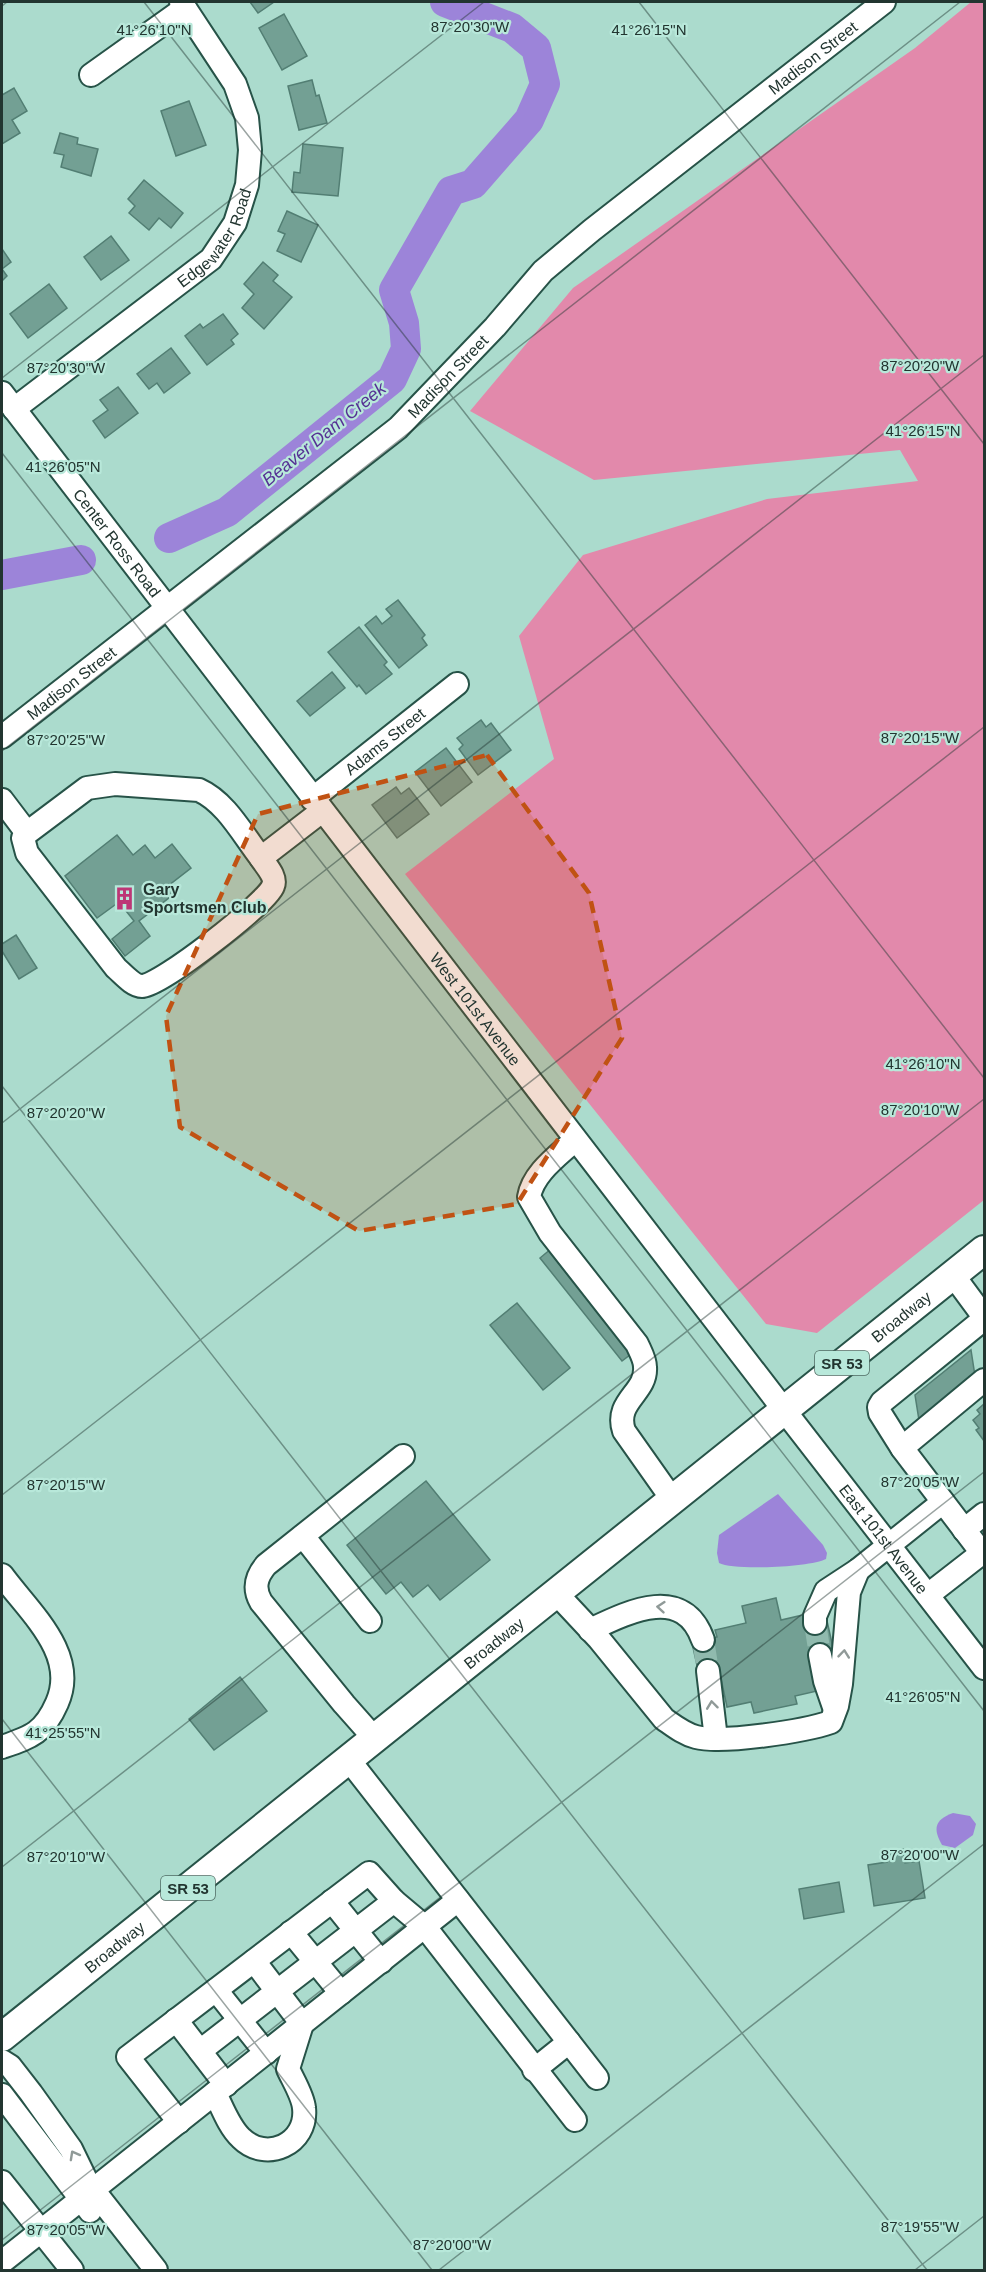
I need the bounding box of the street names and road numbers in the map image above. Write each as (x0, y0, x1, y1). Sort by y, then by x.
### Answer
street label: Madison Street (765, 17, 861, 97)
street label: Edgewater Road (174, 186, 254, 290)
street label: Madison Street (404, 331, 491, 421)
street label: Center Ross Road (70, 485, 164, 600)
street label: Madison Street (24, 643, 119, 723)
street label: Adams Street (342, 704, 429, 778)
street label: West 101st Avenue (427, 949, 524, 1069)
street label: Broadway (868, 1288, 934, 1345)
road number: SR 53 (815, 1351, 869, 1375)
street label: East 101st Avenue (836, 1481, 932, 1597)
street label: Broadway (461, 1614, 527, 1672)
road number: SR 53 (161, 1876, 215, 1900)
street label: Broadway (81, 1918, 147, 1976)

